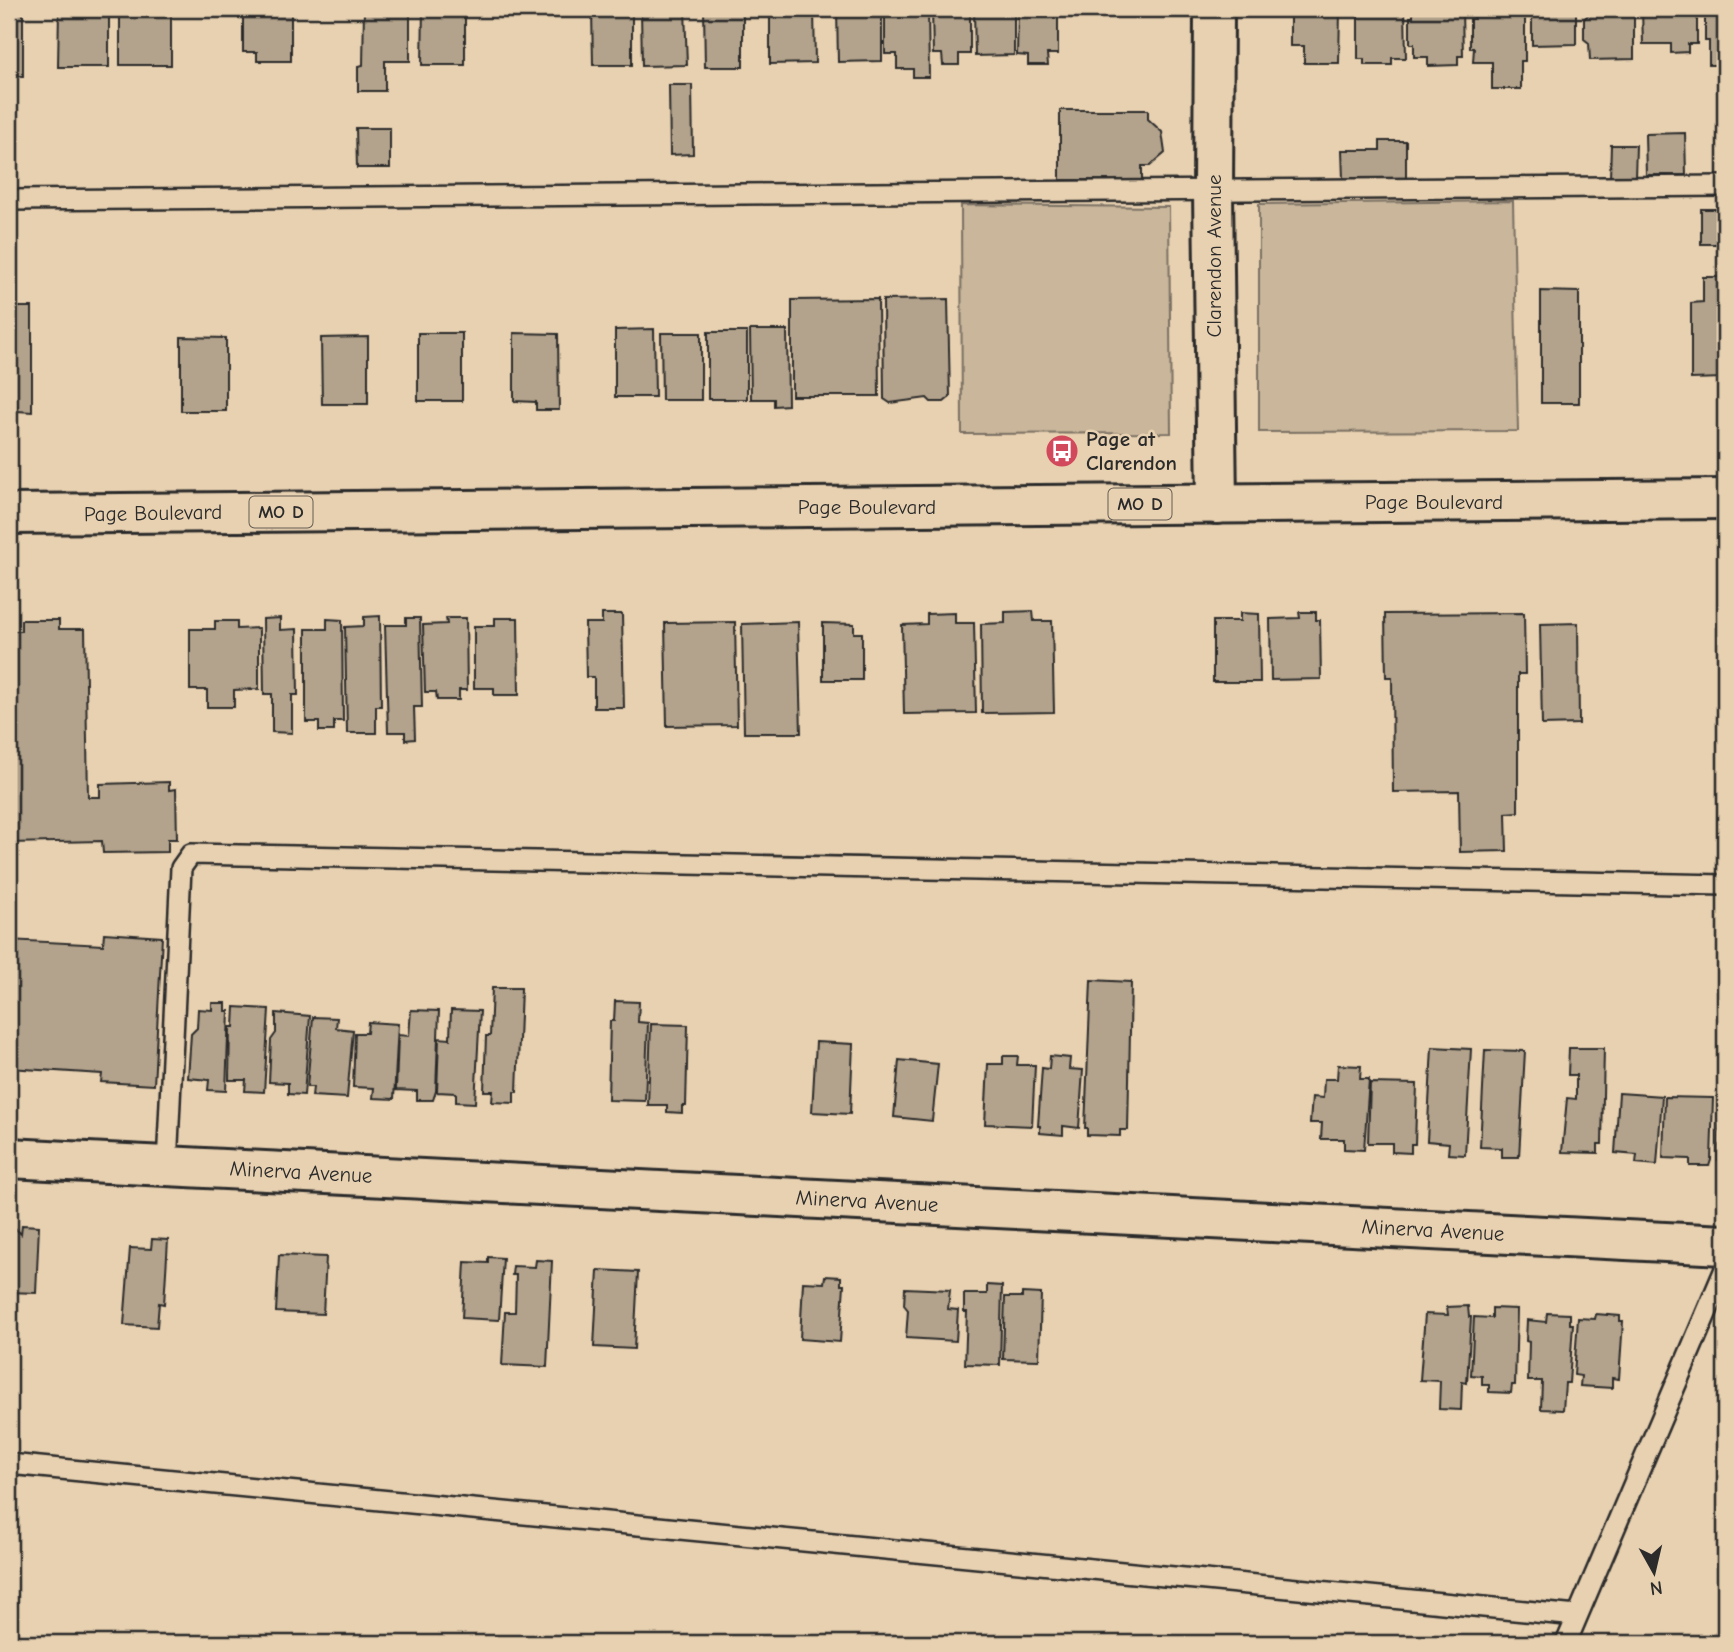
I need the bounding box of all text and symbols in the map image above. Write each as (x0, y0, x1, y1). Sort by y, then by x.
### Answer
street label: Clarendon Avenue (1202, 174, 1226, 338)
place label: Page at Clarendon (1086, 427, 1177, 475)
bus stop icon: Page at Clarendon (1043, 432, 1081, 470)
road number: MO D (1108, 489, 1172, 520)
street label: Page Boulevard (1365, 490, 1503, 514)
street label: Page Boulevard (798, 495, 936, 519)
road number: MO D (250, 496, 312, 527)
street label: Page Boulevard (84, 500, 222, 526)
street label: Minerva Avenue (229, 1156, 373, 1188)
street label: Minerva Avenue (795, 1185, 939, 1217)
street label: Minerva Avenue (1361, 1214, 1505, 1246)
north arrow (1618, 1536, 1688, 1606)
text: N (1649, 1576, 1664, 1600)

